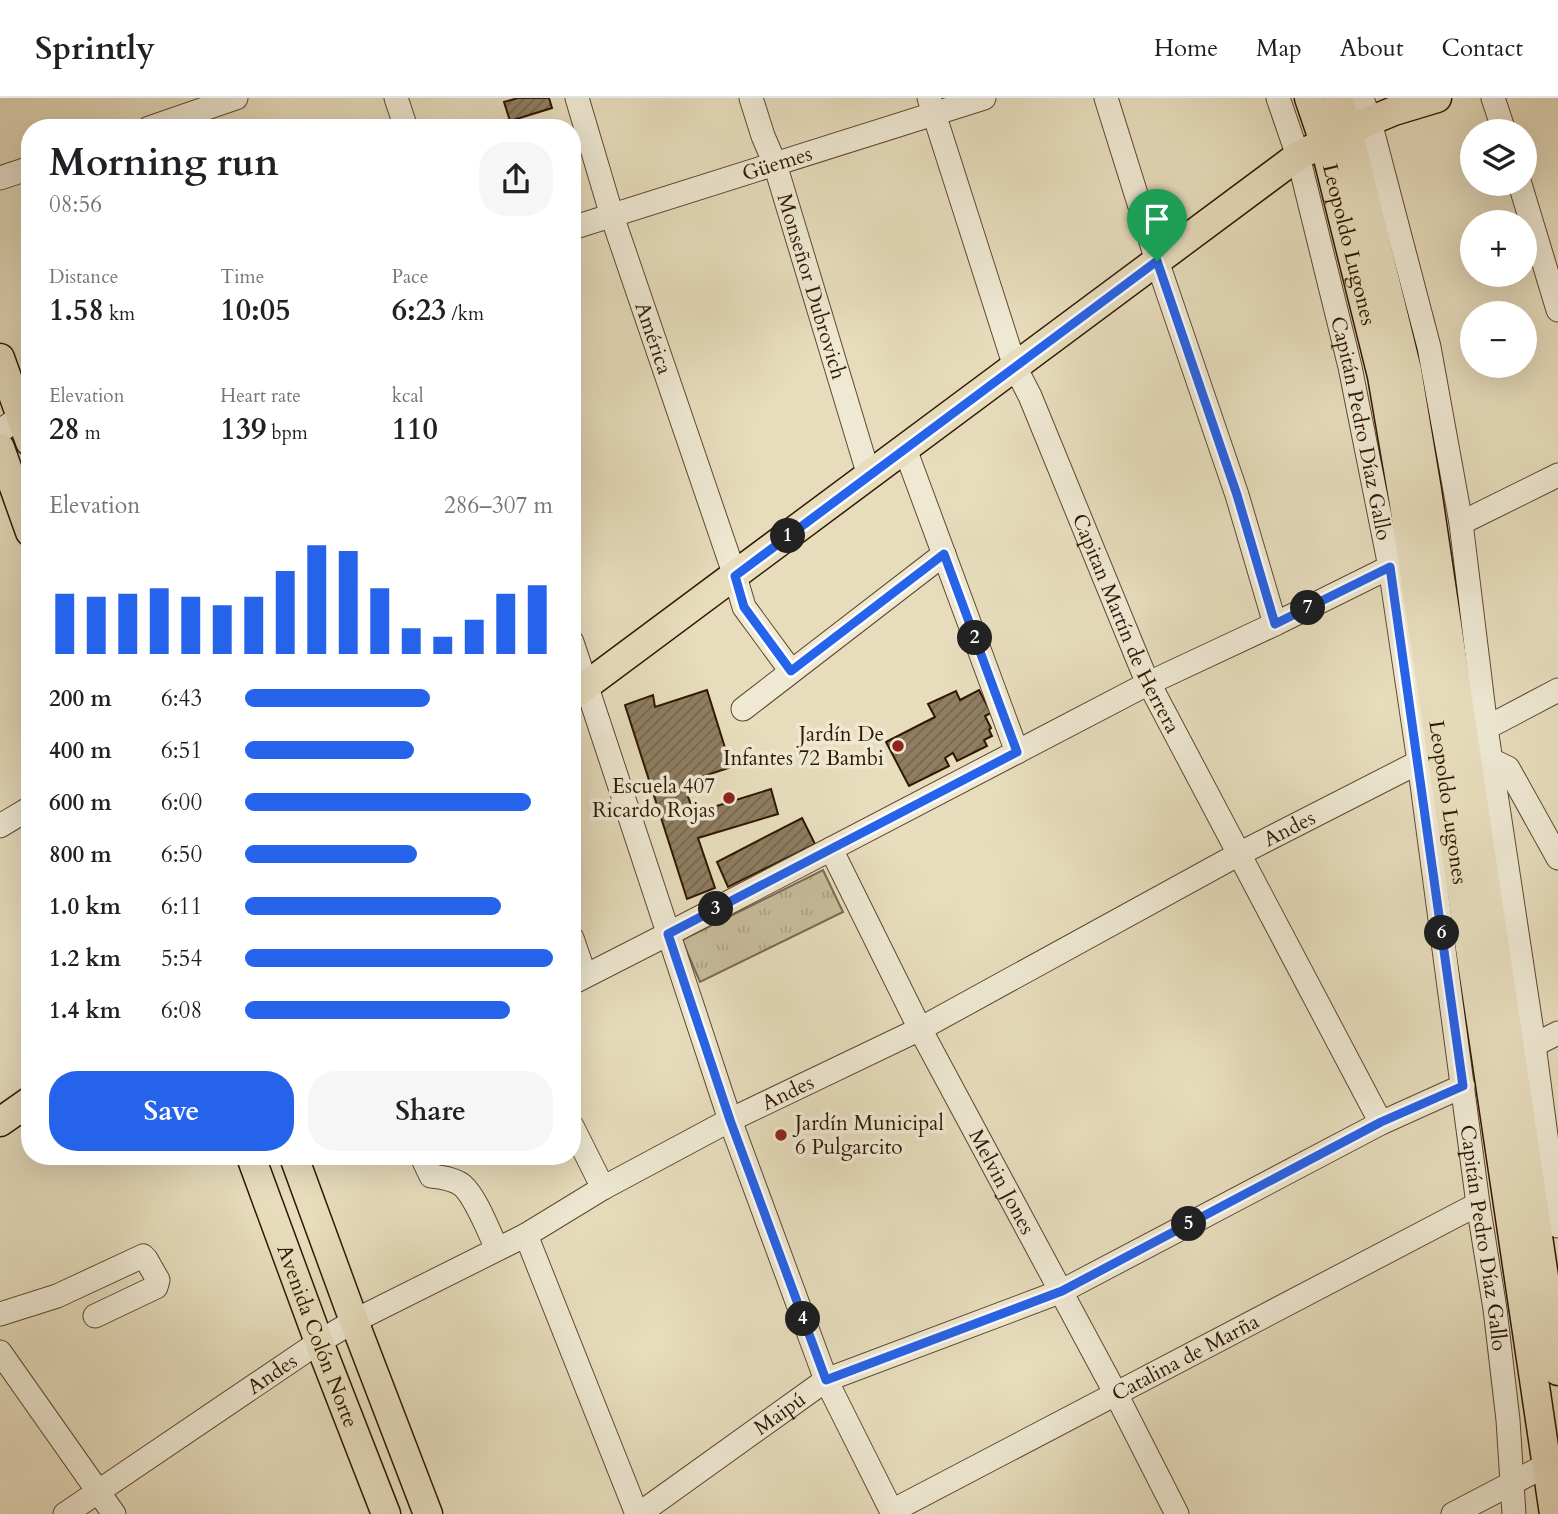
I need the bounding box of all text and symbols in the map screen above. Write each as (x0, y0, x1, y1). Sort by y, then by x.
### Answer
text: Sprintly (35, 26, 155, 71)
text: Home (1154, 32, 1218, 65)
text: Map (1256, 32, 1302, 65)
text: About (1340, 32, 1404, 65)
text: Contact (1442, 32, 1523, 65)
map controls (1460, 119, 1537, 378)
button: layers (1460, 119, 1537, 196)
text: Morning run (49, 137, 279, 189)
street label: Güemes (738, 139, 816, 188)
button: share (479, 142, 553, 216)
street label: Leopoldo Lugones (1315, 161, 1383, 328)
text: 08:56 (49, 189, 102, 220)
pin (1127, 189, 1187, 261)
street label: Monseñor Dubrovich (770, 190, 853, 383)
icon: arrive (1138, 200, 1176, 238)
button: + (1460, 210, 1537, 287)
text: Distance (49, 264, 118, 290)
text: Time (220, 264, 264, 290)
text: Pace (392, 264, 428, 290)
text: 1.58 (49, 290, 104, 331)
text: 10:05 (220, 290, 291, 331)
text: 6:23 (392, 290, 446, 331)
street label: América (627, 298, 679, 378)
text: km (104, 301, 135, 327)
text: /km (446, 301, 484, 327)
button: − (1460, 301, 1537, 378)
street label: Capitán Pedro Díaz Gallo (1323, 313, 1398, 543)
text: Elevation (49, 383, 124, 409)
text: Heart rate (220, 383, 301, 409)
text: kcal (392, 383, 424, 409)
text: 28 (49, 409, 80, 450)
text: 139 (220, 409, 266, 450)
text: 110 (392, 409, 438, 450)
text: m (80, 420, 101, 446)
text: bpm (266, 420, 308, 446)
text: Elevation (49, 490, 140, 521)
text: 286–307 m (444, 490, 553, 521)
street label: Capitan Martín de Herrera (1065, 509, 1187, 739)
pin: 1 (770, 518, 806, 554)
text: 1 (783, 522, 792, 548)
pin: 7 (1290, 590, 1326, 626)
text: 7 (1303, 594, 1312, 620)
pin: 2 (958, 620, 992, 656)
text: 2 (970, 624, 979, 650)
text: 200 m (49, 683, 112, 714)
text: 6:43 (161, 683, 202, 714)
street label: Leopoldo Lugones (1421, 718, 1474, 886)
place label: Jardín De Infantes 72 Bambi (723, 720, 884, 773)
text: 400 m (49, 735, 112, 766)
text: 6:51 (161, 735, 202, 766)
marker: Jardín De Infantes 72 Bambi (890, 738, 906, 754)
place label: Escuela 407 Ricardo Rojas (592, 772, 715, 825)
text: 600 m (49, 787, 112, 818)
text: 6:00 (161, 787, 202, 818)
marker: Escuela 407 Ricardo Rojas (721, 790, 737, 806)
street label: Andes (1258, 803, 1320, 854)
text: 800 m (49, 839, 112, 870)
text: 6:50 (161, 839, 202, 870)
text: 1.0 km (49, 891, 121, 922)
text: 6:11 (161, 891, 202, 922)
pin: 3 (698, 892, 734, 926)
text: 3 (711, 895, 720, 921)
pin: 6 (1424, 916, 1460, 950)
text: 6 (1437, 919, 1446, 945)
text: 1.2 km (49, 943, 121, 974)
text: 5:54 (161, 943, 202, 974)
text: 1.4 km (49, 995, 121, 1026)
text: 6:08 (161, 995, 202, 1026)
street label: Andes (757, 1068, 819, 1118)
button: Save (49, 1071, 294, 1151)
button: Share (308, 1071, 553, 1151)
place label: Jardín Municipal 6 Pulgarcito (792, 1109, 944, 1162)
street label: Capitán Pedro Díaz Gallo (1453, 1123, 1514, 1352)
street label: Melvin Jones (961, 1124, 1042, 1240)
marker: Jardín Municipal 6 Pulgarcito (773, 1127, 789, 1143)
pin: 5 (1172, 1206, 1206, 1242)
text: 5 (1184, 1210, 1193, 1236)
street label: Avenida Colón Norte (269, 1241, 365, 1432)
pin: 4 (786, 1302, 820, 1336)
text: 4 (798, 1305, 807, 1331)
street label: Catalina de Marña (1107, 1307, 1264, 1408)
street label: Andes (242, 1347, 303, 1402)
street label: Maipú (748, 1385, 812, 1442)

